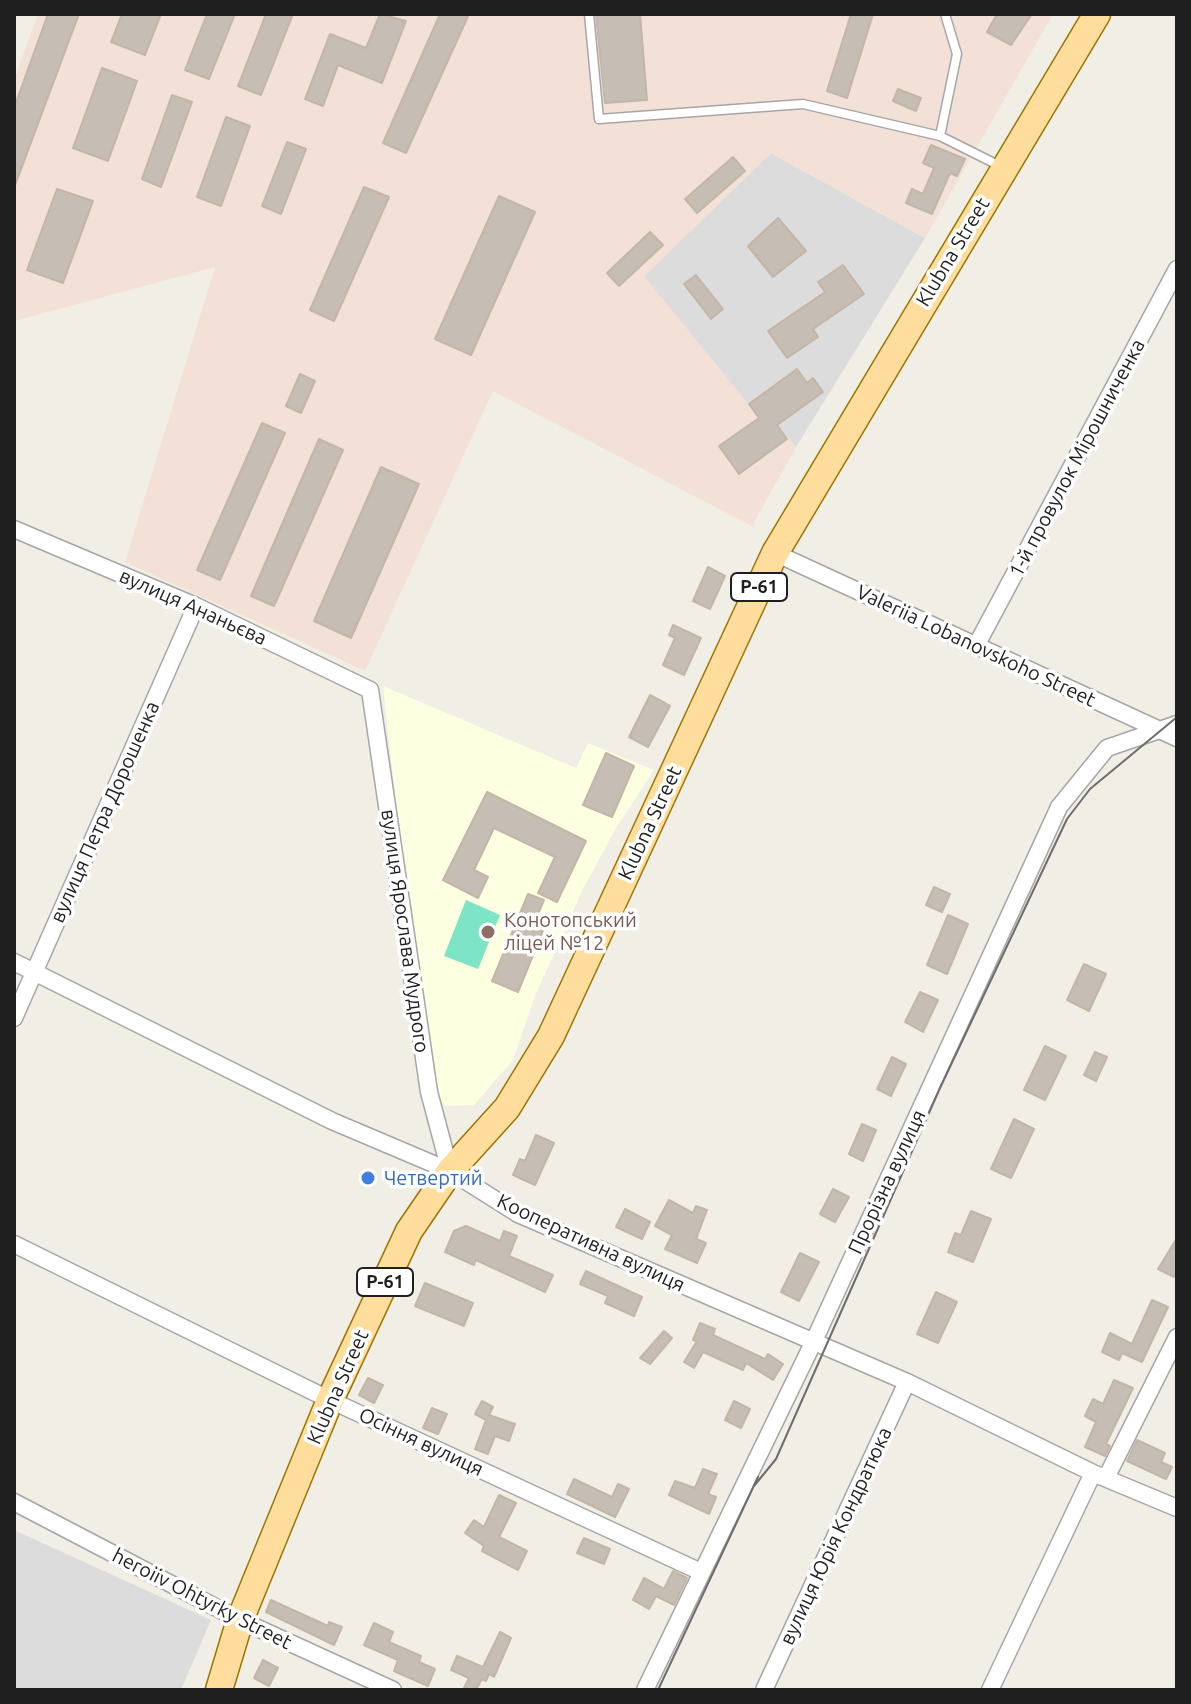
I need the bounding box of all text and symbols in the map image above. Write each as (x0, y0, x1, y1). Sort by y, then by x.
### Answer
street label: Klubna Street (911, 193, 995, 311)
street label: 1-й провулок Мірошниченка (1004, 335, 1150, 581)
street label: вулиця Ананьєва (116, 564, 270, 650)
road number: Р-61 (731, 573, 787, 601)
street label: Valeriia Lobanovskoho Street (852, 580, 1100, 712)
street label: вулиця Петра Дорошенка (45, 698, 165, 926)
street label: Klubna Street (613, 762, 687, 884)
street label: вулиця Ярослава Мудрого (376, 808, 434, 1054)
place label: Конотопський ліцей №12 (504, 908, 637, 955)
marker: Конотопський ліцей №12 (479, 923, 497, 941)
street label: Прорізна вулиця (843, 1106, 931, 1258)
place label: Четвертий (384, 1166, 483, 1190)
marker: Четвертий (359, 1169, 377, 1187)
street label: Кооперативна вулиця (493, 1189, 689, 1297)
road number: Р-61 (357, 1268, 413, 1296)
street label: Klubna Street (302, 1326, 374, 1448)
street label: Осіння вулиця (355, 1403, 487, 1481)
street label: вулиця Юрія Кондратюка (775, 1423, 897, 1649)
street label: heroiiv Ohtyrky Street (108, 1543, 296, 1655)

